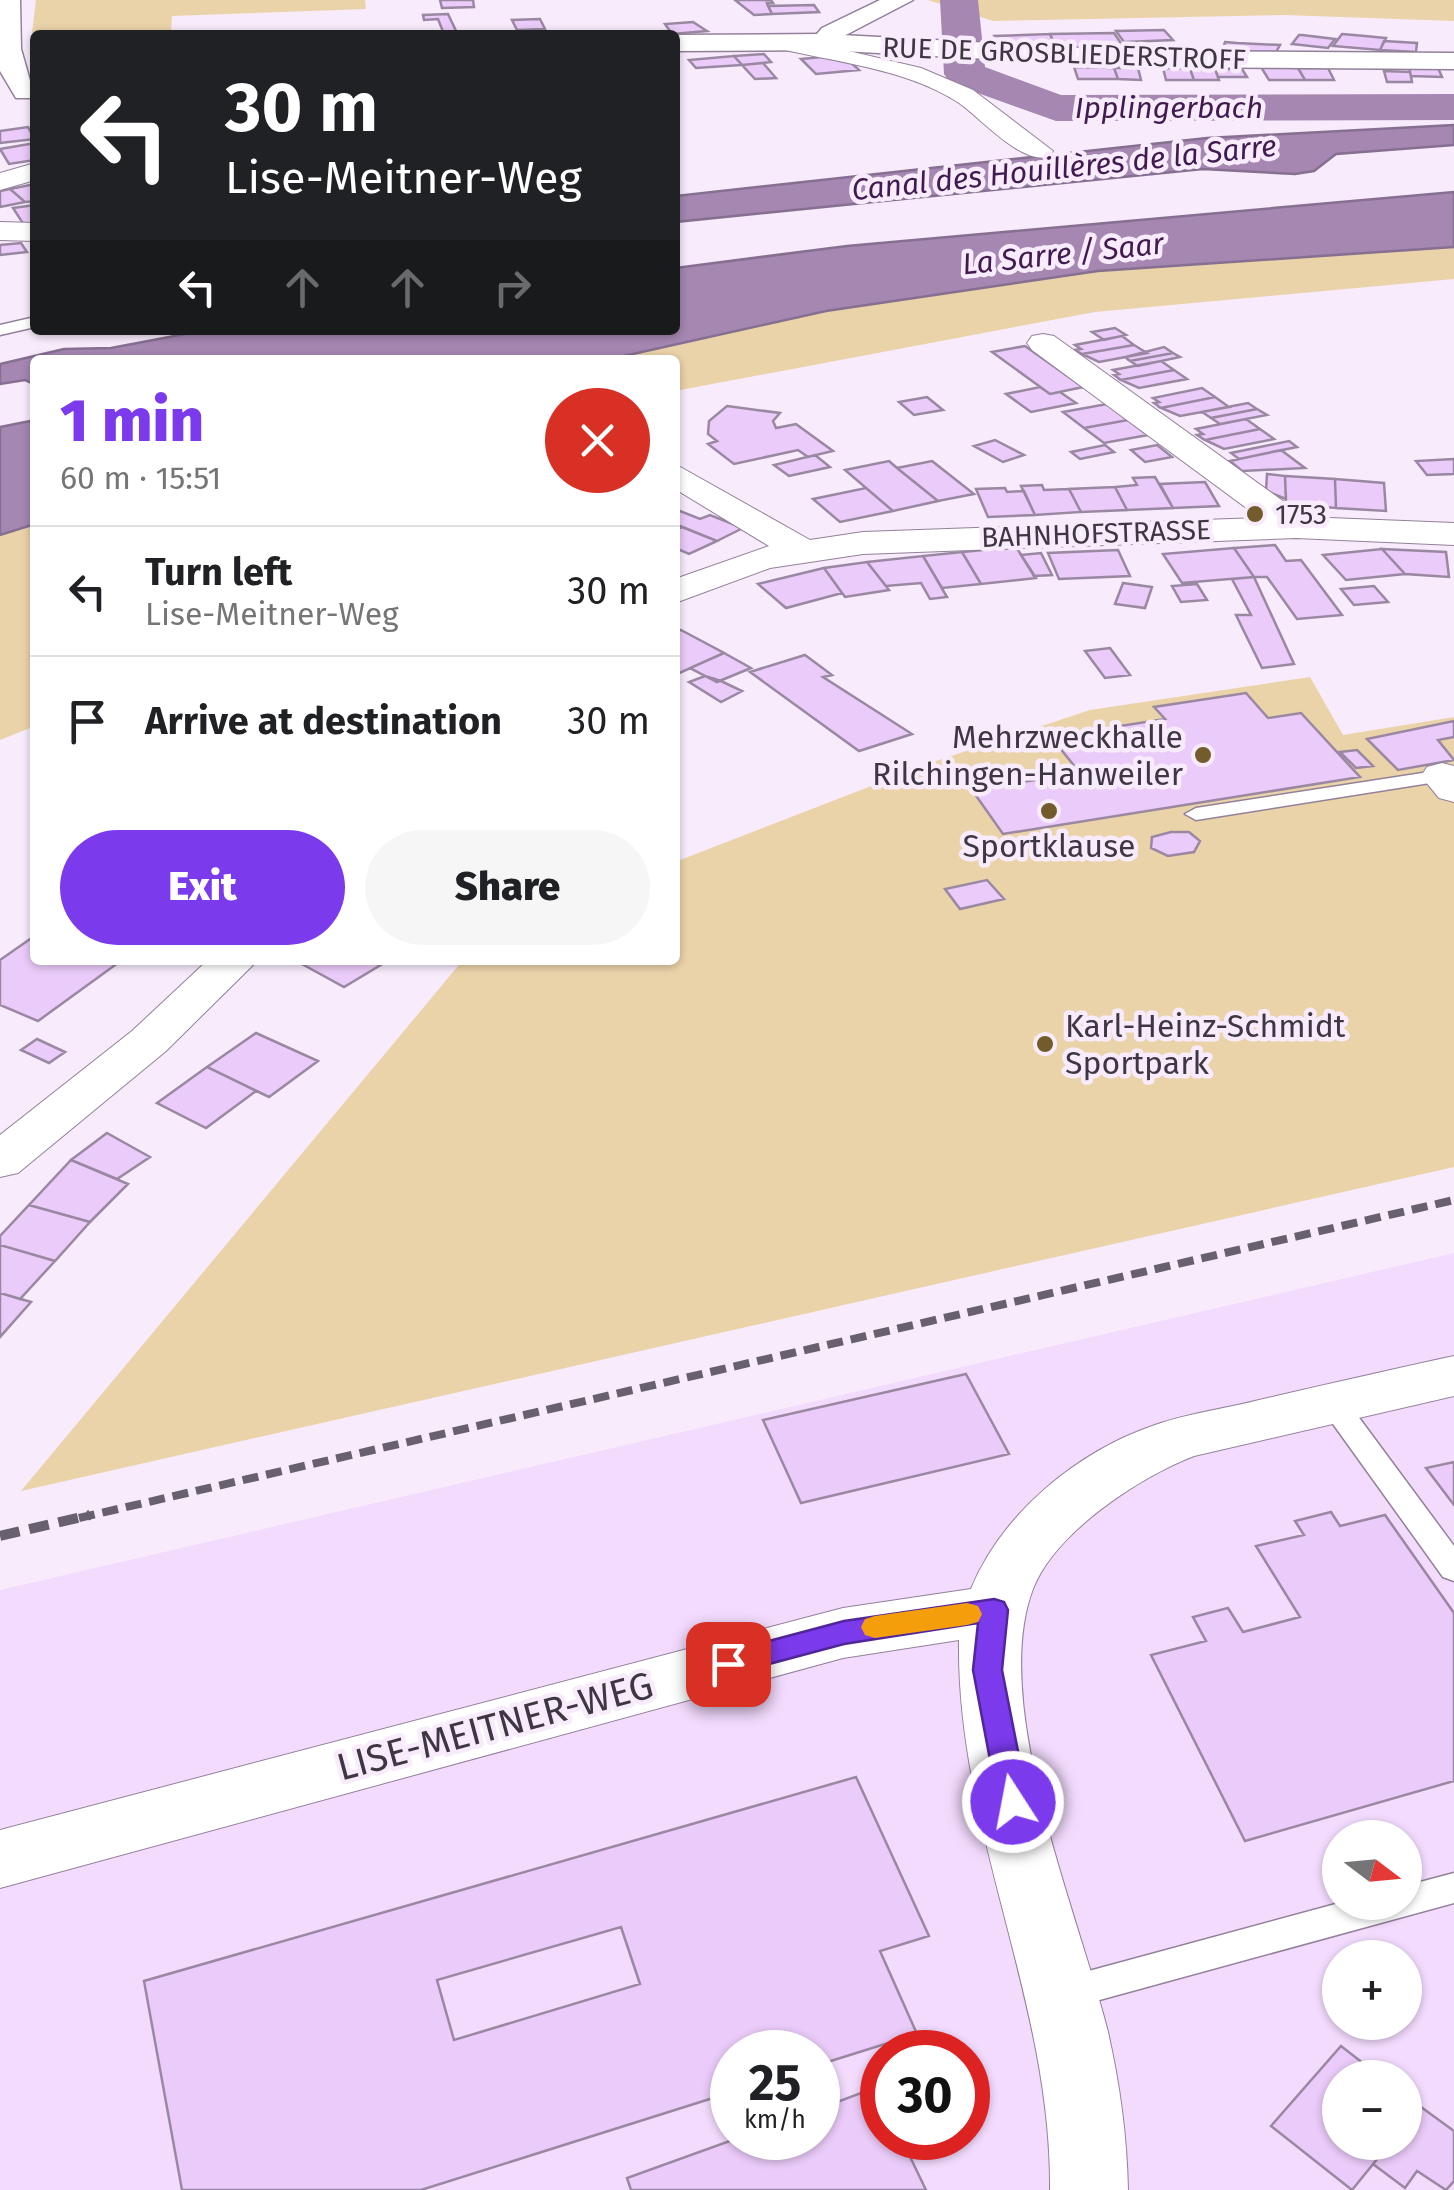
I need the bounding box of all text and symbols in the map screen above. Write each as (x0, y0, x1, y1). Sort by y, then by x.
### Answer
street label: RUE DE GROSBLIEDERSTROFF (882, 31, 1247, 76)
text: 30 m (225, 66, 378, 150)
icon: left (60, 70, 190, 200)
water label: Ipplingerbach (1075, 90, 1263, 126)
water label: Canal des Houillères de la Sarre (850, 128, 1278, 208)
text: Lise-Meitner-Weg (225, 151, 582, 205)
water label: La Sarre / Saar (961, 225, 1167, 282)
icon: left (170, 260, 225, 315)
icon: ahead (275, 260, 330, 315)
icon: ahead (380, 260, 435, 315)
icon: right (485, 260, 540, 315)
text: 1 min (60, 385, 204, 457)
button: close (545, 388, 650, 493)
text: 60 m · 15:51 (60, 459, 221, 497)
place label: 1753 (1275, 498, 1327, 531)
marker: 1753 (1244, 503, 1266, 525)
street label: BAHNHOFSTRASSE (981, 513, 1212, 554)
text: Turn left (145, 549, 292, 595)
icon: left (60, 564, 115, 619)
text: 30 m (567, 568, 650, 614)
text: Lise-Meitner-Weg (145, 595, 399, 633)
icon: arrive (60, 694, 115, 749)
text: Arrive at destination (145, 698, 502, 744)
text: 30 m (567, 698, 650, 744)
place label: Mehrzweckhalle Rilchingen-Hanweiler (872, 718, 1184, 793)
marker: Mehrzweckhalle Rilchingen-Hanweiler (1192, 744, 1214, 766)
marker: Sportklause (1038, 800, 1060, 822)
place label: Sportklause (962, 827, 1136, 865)
button: Exit (60, 830, 345, 945)
button: Share (365, 830, 650, 945)
place label: Karl-Heinz-Schmidt Sportpark (1065, 1007, 1346, 1082)
marker: Karl-Heinz-Schmidt Sportpark (1034, 1033, 1056, 1055)
pin (686, 1622, 771, 1707)
icon: arrive (701, 1637, 756, 1692)
street label: LISE-MEITNER-WEG (332, 1662, 658, 1790)
position arrow (961, 1750, 1065, 1854)
north arrow (1322, 1820, 1422, 1920)
map controls (1322, 1820, 1422, 2160)
button: + (1322, 1940, 1422, 2040)
speed limit sign: 30 (860, 2030, 990, 2160)
text: 25 (749, 2053, 801, 2113)
button: − (1322, 2060, 1422, 2160)
text: km/h (744, 2105, 806, 2135)

